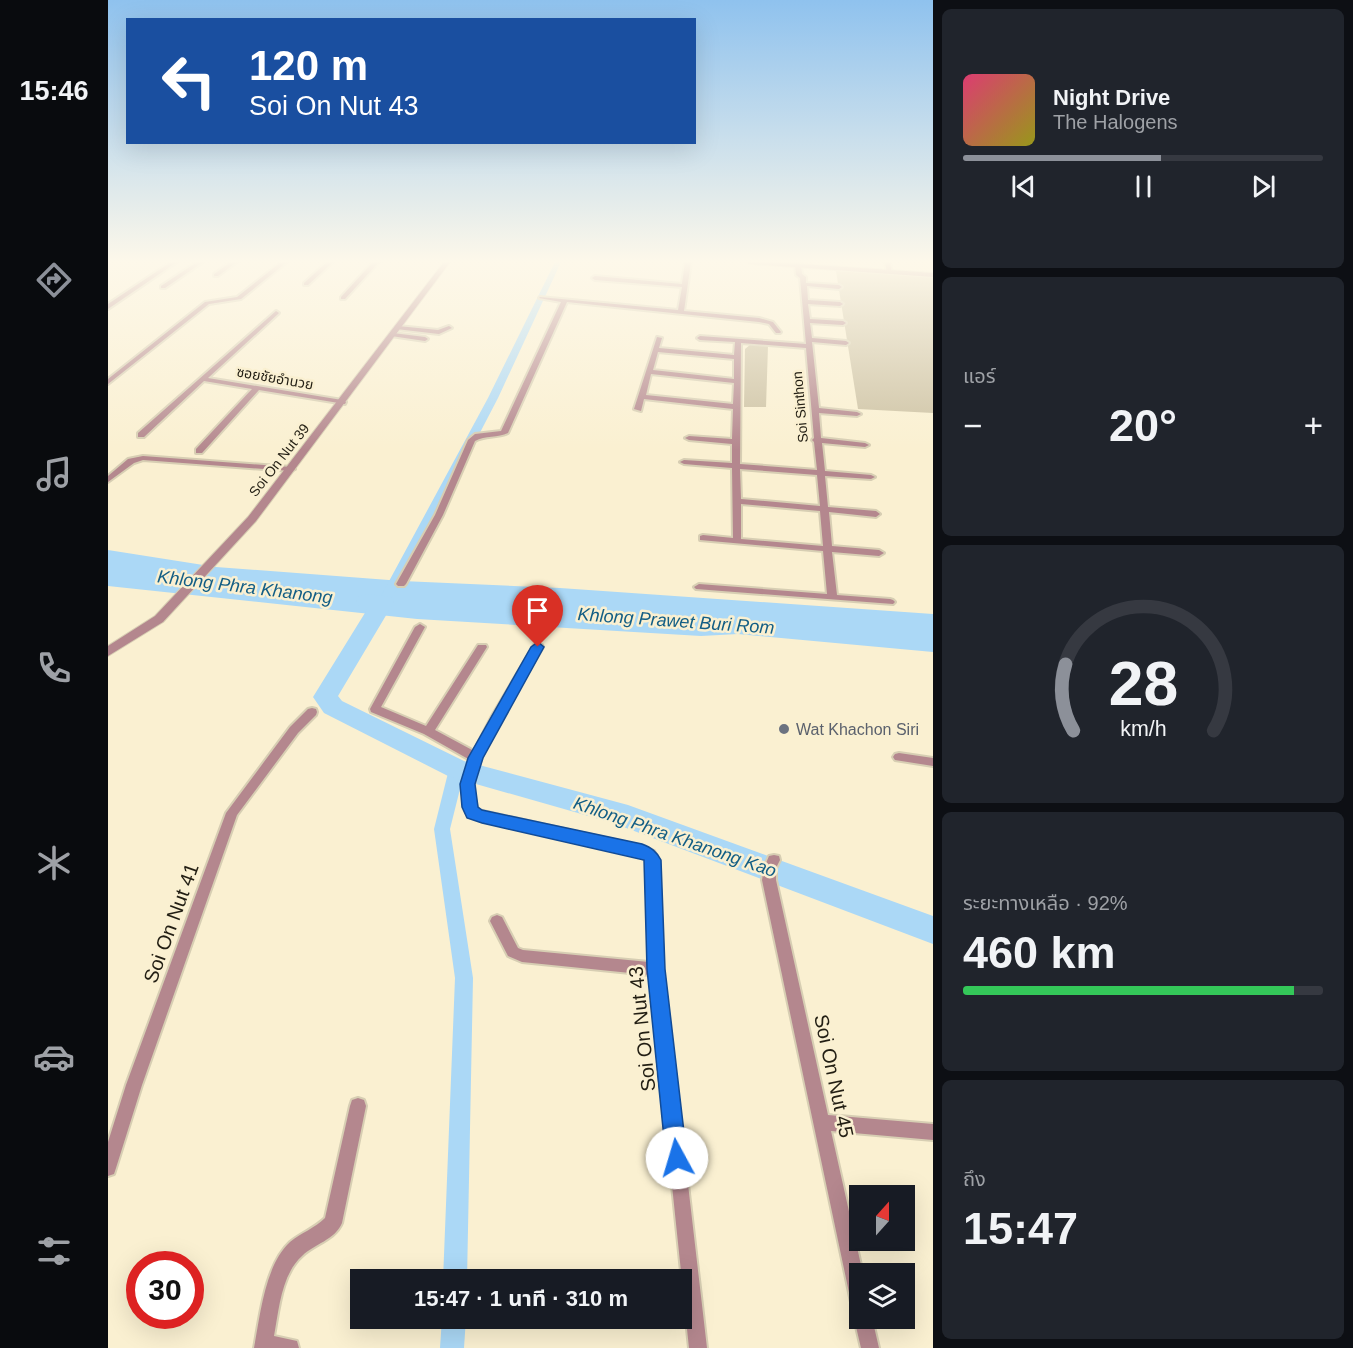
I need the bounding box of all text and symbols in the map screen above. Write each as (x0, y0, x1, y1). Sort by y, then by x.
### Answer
icon: left (150, 42, 228, 120)
text: 120 m (249, 42, 368, 89)
text: 15:46 (19, 76, 89, 106)
text: Night Drive (1053, 85, 1170, 110)
text: Soi On Nut 43 (249, 91, 419, 121)
text: The Halogens (1053, 111, 1178, 133)
icon: previous (1007, 170, 1040, 203)
icon: pause (1127, 170, 1160, 203)
icon: next (1247, 170, 1280, 203)
icon: directions (33, 259, 75, 301)
street label: ซอยชัยอำนวย (235, 363, 315, 393)
text: แอร์ (963, 365, 995, 387)
street label: Soi Sinthon (789, 371, 811, 443)
text: 20° (1109, 400, 1177, 451)
text: − (963, 407, 982, 444)
text: + (1304, 407, 1323, 444)
street label: Soi On Nut 39 (246, 420, 313, 500)
icon: music (33, 453, 75, 495)
water label: Khlong Phra Khanong (156, 566, 334, 608)
pin (512, 585, 563, 647)
icon: arrive (521, 594, 554, 627)
water label: Khlong Prawet Buri Rom (577, 604, 775, 638)
icon: phone (33, 647, 75, 689)
text: 28 (1108, 649, 1178, 718)
text: km/h (1120, 717, 1166, 741)
place label: Wat Khachon Siri (796, 721, 919, 738)
marker: Wat Khachon Siri (777, 722, 791, 736)
water label: Khlong Phra Khanong Kao (571, 793, 779, 881)
icon: climate (33, 842, 75, 884)
street label: Soi On Nut 41 (139, 860, 203, 986)
text: ระยะทางเหลือ · 92% (963, 892, 1128, 914)
text: 460 km (963, 927, 1116, 978)
street label: Soi On Nut 43 (624, 965, 660, 1093)
street label: Soi On Nut 45 (810, 1012, 858, 1140)
icon: car (33, 1036, 75, 1078)
position arrow (645, 1126, 709, 1190)
text: ถึง (963, 1168, 986, 1190)
north arrow (849, 1185, 915, 1251)
map controls (849, 1185, 915, 1329)
text: 15:47 (963, 1203, 1078, 1254)
icon: filters (33, 1230, 75, 1272)
speed limit sign: 30 (126, 1251, 204, 1329)
button: layers (849, 1263, 915, 1329)
text: 15:47 · 1 นาที · 310 m (414, 1286, 628, 1311)

